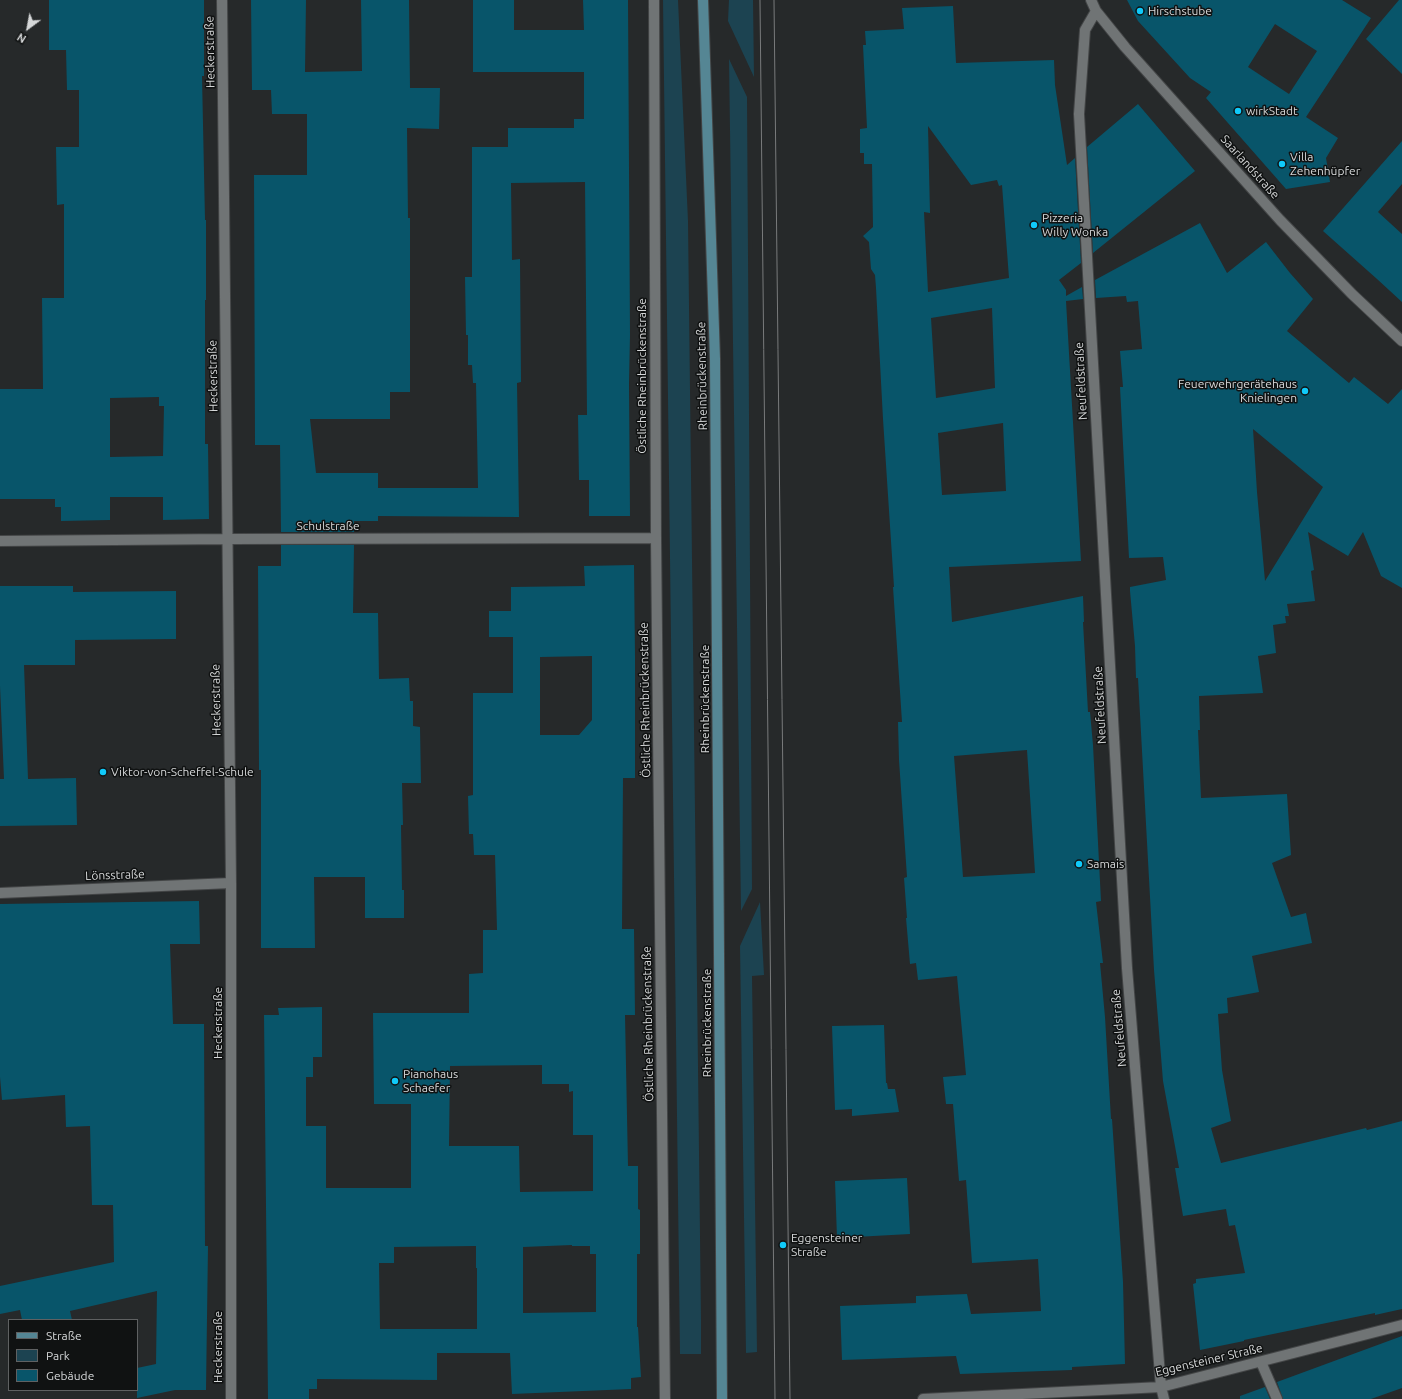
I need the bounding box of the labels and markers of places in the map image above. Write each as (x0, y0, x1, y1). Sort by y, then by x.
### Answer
place label: Hirschstube (1148, 4, 1212, 18)
marker: Hirschstube (1135, 6, 1145, 16)
place label: wirkStadt (1246, 104, 1298, 118)
marker: wirkStadt (1233, 106, 1243, 116)
place label: Villa Zehenhüpfer (1290, 150, 1360, 178)
marker: Villa Zehenhüpfer (1277, 159, 1287, 169)
place label: Pizzeria Willy Wonka (1042, 211, 1108, 239)
marker: Pizzeria Willy Wonka (1029, 220, 1039, 230)
place label: Feuerwehrgerätehaus Knielingen (1178, 377, 1297, 405)
marker: Feuerwehrgerätehaus Knielingen (1300, 386, 1310, 396)
place label: Viktor-von-Scheffel-Schule (111, 765, 254, 779)
marker: Viktor-von-Scheffel-Schule (98, 767, 108, 777)
place label: Samais (1087, 857, 1124, 871)
marker: Samais (1074, 859, 1084, 869)
place label: Pianohaus Schaefer (403, 1067, 458, 1095)
marker: Pianohaus Schaefer (390, 1076, 400, 1086)
place label: Eggensteiner Straße (791, 1231, 862, 1259)
marker: Eggensteiner Straße (778, 1240, 788, 1250)

